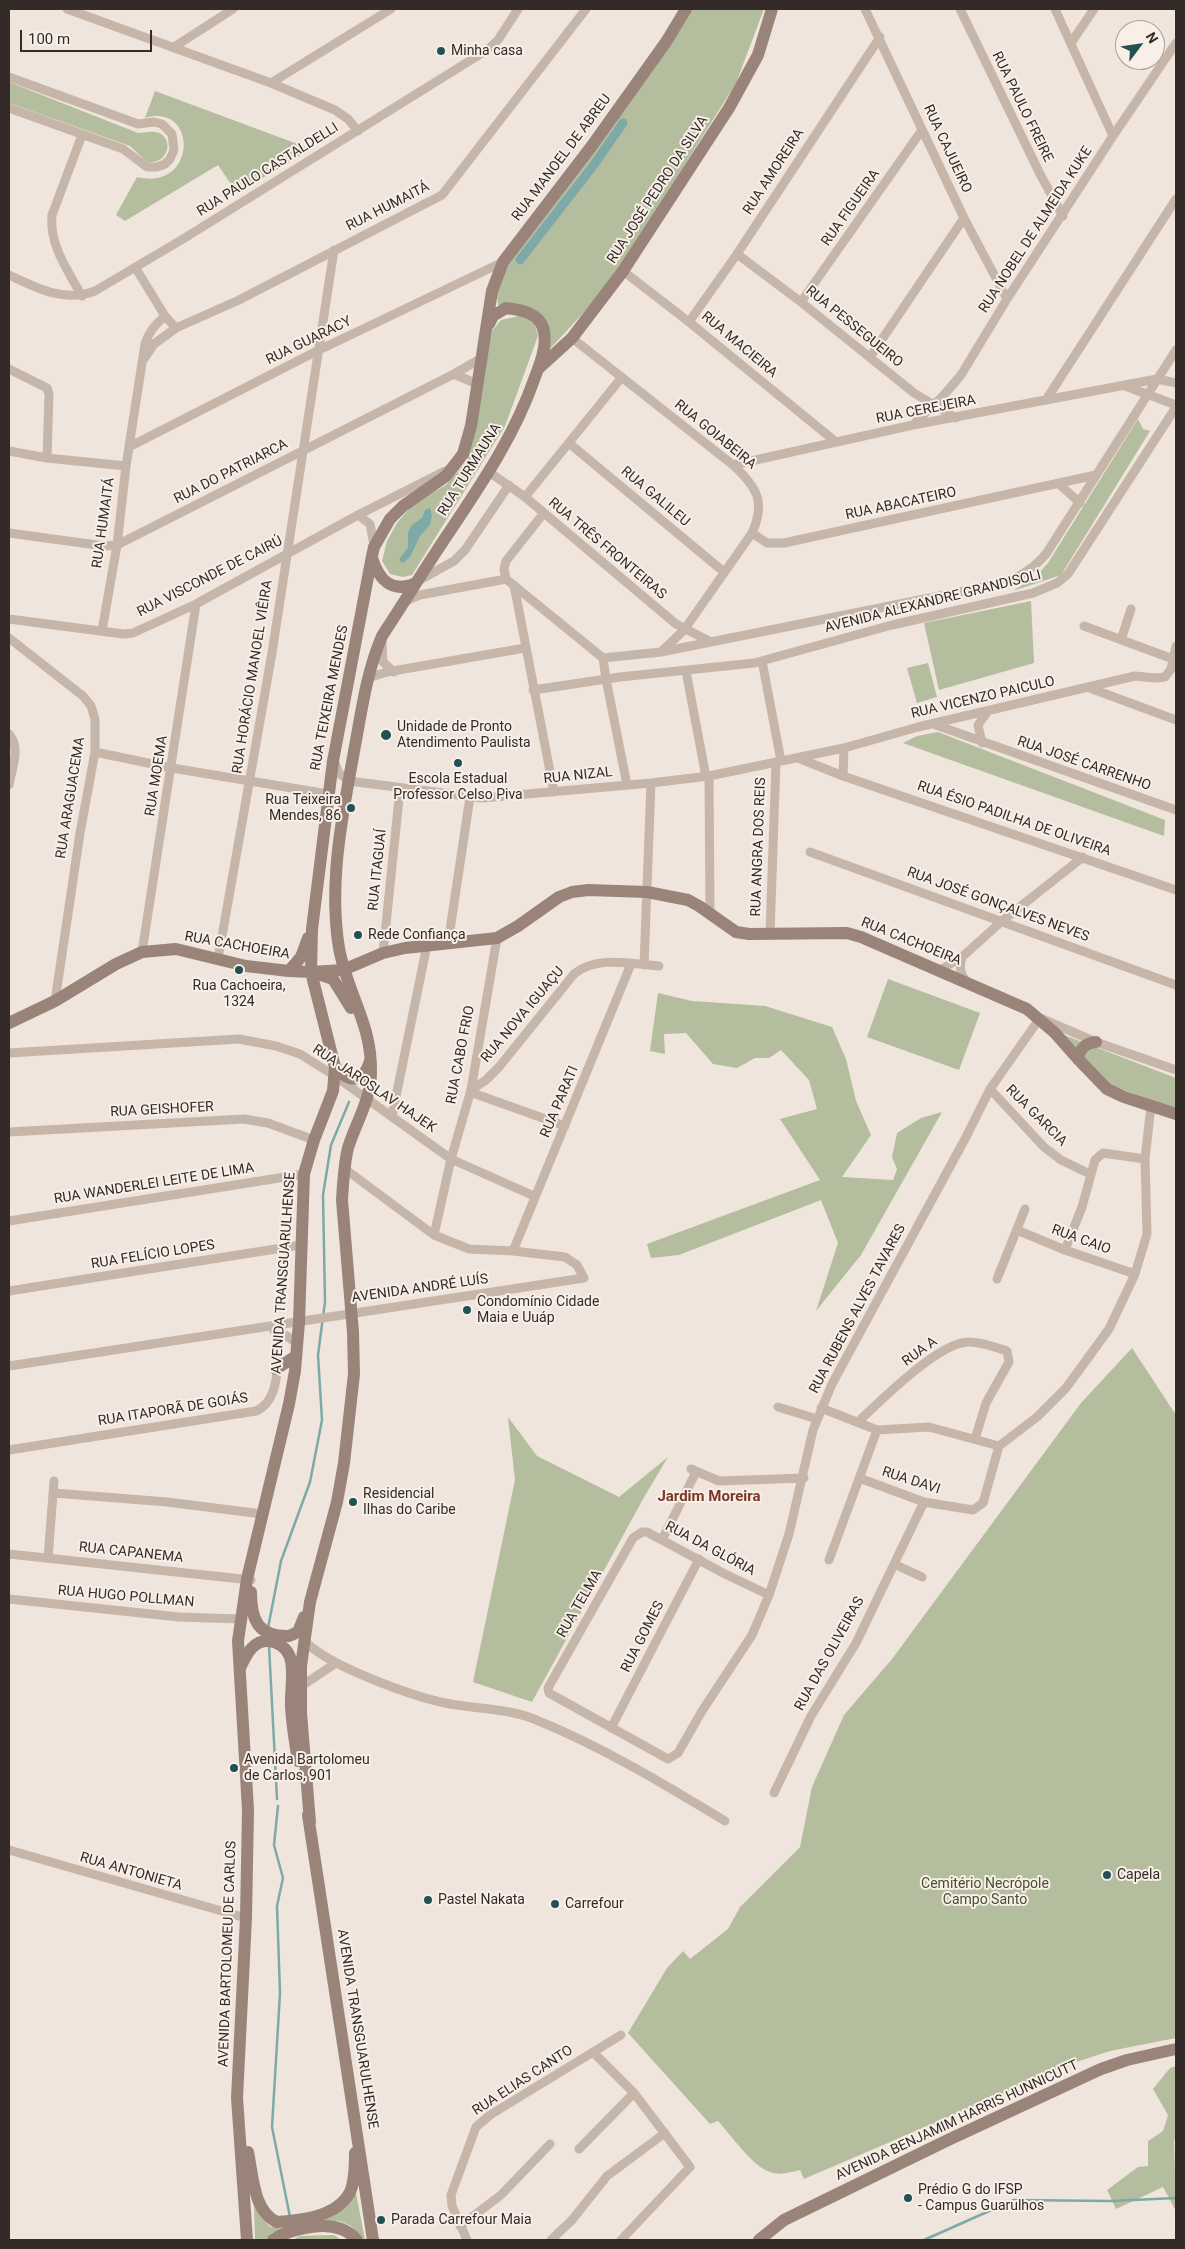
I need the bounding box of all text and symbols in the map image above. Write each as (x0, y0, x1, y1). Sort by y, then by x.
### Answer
scale bar (22, 20, 155, 52)
north arrow (1115, 20, 1165, 70)
text: N (1143, 29, 1161, 46)
text: 100 m (28, 30, 70, 48)
place label: Minha casa (451, 43, 523, 59)
marker: Minha casa (435, 45, 447, 57)
street label: RUA PAULO FREIRE (988, 49, 1056, 165)
street label: RUA MANOEL DE ABREU (509, 91, 615, 225)
street label: RUA CAJUEIRO (919, 102, 975, 196)
street label: RUA JOSÉ PEDRO DA SILVA (604, 113, 712, 267)
street label: RUA PAULO CASTALDELLI (194, 120, 342, 220)
street label: RUA AMOREIRA (740, 126, 808, 218)
street label: RUA NOBEL DE ALMEIDA KUKE (976, 144, 1096, 316)
street label: RUA FIGUEIRA (818, 166, 884, 250)
street label: RUA HUMAITÁ (344, 179, 432, 235)
street label: RUA PESSEGUEIRO (802, 283, 906, 371)
street label: RUA MACIEIRA (698, 308, 780, 382)
street label: RUA GUARACY (264, 313, 354, 369)
street label: RUA CEREJEIRA (875, 392, 977, 428)
street label: RUA GOIABEIRA (671, 397, 759, 473)
street label: RUA TURMAUNA (435, 421, 505, 519)
street label: RUA DO PATRIARCA (171, 436, 291, 508)
street label: RUA GALILEU (617, 463, 693, 531)
street label: RUA HUMAITÁ (89, 477, 119, 569)
street label: RUA ABACATEIRO (844, 484, 958, 524)
street label: RUA TRÊS FRONTEIRAS (545, 495, 669, 603)
street label: RUA VISCONDE DE CAIRÚ (134, 533, 286, 621)
street label: AVENIDA ALEXANDRE GRANDISOLI (823, 567, 1043, 637)
street label: RUA HORÁCIO MANOEL VIÊIRA (229, 579, 277, 775)
street label: RUA TEIXEIRA MENDES (308, 624, 352, 772)
street label: RUA VICENZO PAICULO (909, 673, 1057, 723)
place label: Unidade de Pronto Atendimento Paulista (397, 719, 531, 752)
marker: Unidade de Pronto Atendimento Paulista (379, 728, 393, 742)
street label: RUA JOSÉ CARRENHO (1015, 733, 1153, 795)
street label: RUA MOEMA (142, 734, 172, 818)
street label: RUA ARAGUACEMA (53, 736, 89, 860)
marker: Escola Estadual Professor Celso Piva (452, 757, 464, 769)
street label: RUA NIZAL (543, 764, 613, 788)
place label: Escola Estadual Professor Celso Piva (393, 771, 523, 804)
street label: RUA ANGRA DOS REIS (748, 777, 770, 917)
street label: RUA ÉSIO PADILHA DE OLIVEIRA (915, 778, 1113, 860)
place label: Rua Teixeira Mendes, 86 (265, 792, 341, 824)
marker: Rua Teixeira Mendes, 86 (345, 802, 357, 814)
street label: RUA ITAGUAÍ (365, 828, 391, 912)
street label: RUA JOSÉ GONÇALVES NEVES (905, 864, 1091, 946)
street label: RUA CACHOEIRA (858, 914, 964, 970)
place label: Rede Confiança (368, 927, 466, 943)
street label: RUA CACHOEIRA (183, 928, 291, 964)
marker: Rede Confiança (352, 929, 364, 941)
marker: Rua Cachoeira, 1324 (233, 964, 245, 976)
street label: RUA NOVA IGUAÇU (478, 964, 568, 1066)
place label: Rua Cachoeira, 1324 (193, 978, 285, 1010)
street label: RUA CABO FRIO (443, 1004, 479, 1106)
street label: RUA JAROSLAV HAJEK (309, 1041, 439, 1137)
street label: RUA PARATI (537, 1064, 583, 1140)
street label: RUA GARCIA (1002, 1082, 1070, 1150)
street label: RUA GEISHOFER (110, 1099, 214, 1121)
street label: RUA WANDERLEI LEITE DE LIMA (53, 1160, 255, 1208)
street label: AVENIDA TRANSGUARULHENSE (269, 1172, 299, 1374)
street label: RUA RUBENS ALVES TAVARES (806, 1222, 910, 1396)
street label: RUA CAIO (1049, 1222, 1113, 1258)
street label: RUA FELÍCIO LOPES (90, 1237, 216, 1273)
street label: AVENIDA ANDRÉ LUÍS (351, 1271, 489, 1307)
place label: Condomínio Cidade Maia e Uuáp (477, 1294, 599, 1326)
marker: Condomínio Cidade Maia e Uuáp (461, 1304, 473, 1316)
street label: RUA A (899, 1334, 941, 1370)
street label: RUA ITAPORÃ DE GOIÁS (97, 1390, 249, 1430)
street label: RUA DAVI (880, 1464, 942, 1498)
place label: Residencial Ilhas do Caribe (363, 1486, 456, 1518)
district label: Jardim Moreira (657, 1488, 761, 1506)
marker: Residencial Ilhas do Caribe (347, 1496, 359, 1508)
street label: RUA DA GLÓRIA (662, 1518, 758, 1580)
street label: RUA CAPANEMA (78, 1539, 184, 1567)
street label: RUA TELMA (554, 1567, 606, 1641)
street label: RUA HUGO POLLMAN (57, 1583, 195, 1611)
street label: RUA DAS OLIVEIRAS (792, 1594, 868, 1714)
street label: RUA GOMES (618, 1599, 668, 1675)
place label: Avenida Bartolomeu de Carlos, 901 (244, 1752, 370, 1784)
marker: Avenida Bartolomeu de Carlos, 901 (228, 1762, 240, 1774)
street label: AVENIDA BARTOLOMEU DE CARLOS (216, 1840, 240, 2068)
street label: RUA ANTONIETA (78, 1849, 184, 1895)
place label: Capela (1117, 1867, 1160, 1883)
marker: Capela (1101, 1869, 1113, 1881)
park label: Cemitério Necrópole Campo Santo (921, 1876, 1049, 1908)
place label: Pastel Nakata (438, 1892, 525, 1908)
marker: Pastel Nakata (422, 1894, 434, 1906)
place label: Carrefour (565, 1896, 624, 1912)
marker: Carrefour (549, 1898, 561, 1910)
street label: AVENIDA TRANSGUARULHENSE (333, 1928, 381, 2130)
street label: RUA ELIAS CANTO (470, 2042, 576, 2120)
street label: AVENIDA BENJAMIM HARRIS HUNNICUTT (833, 2057, 1081, 2185)
place label: Prédio G do IFSP - Campus Guarulhos (918, 2182, 1044, 2214)
marker: Prédio G do IFSP - Campus Guarulhos (902, 2192, 914, 2204)
place label: Parada Carrefour Maia (391, 2212, 532, 2228)
marker: Parada Carrefour Maia (375, 2214, 387, 2226)

